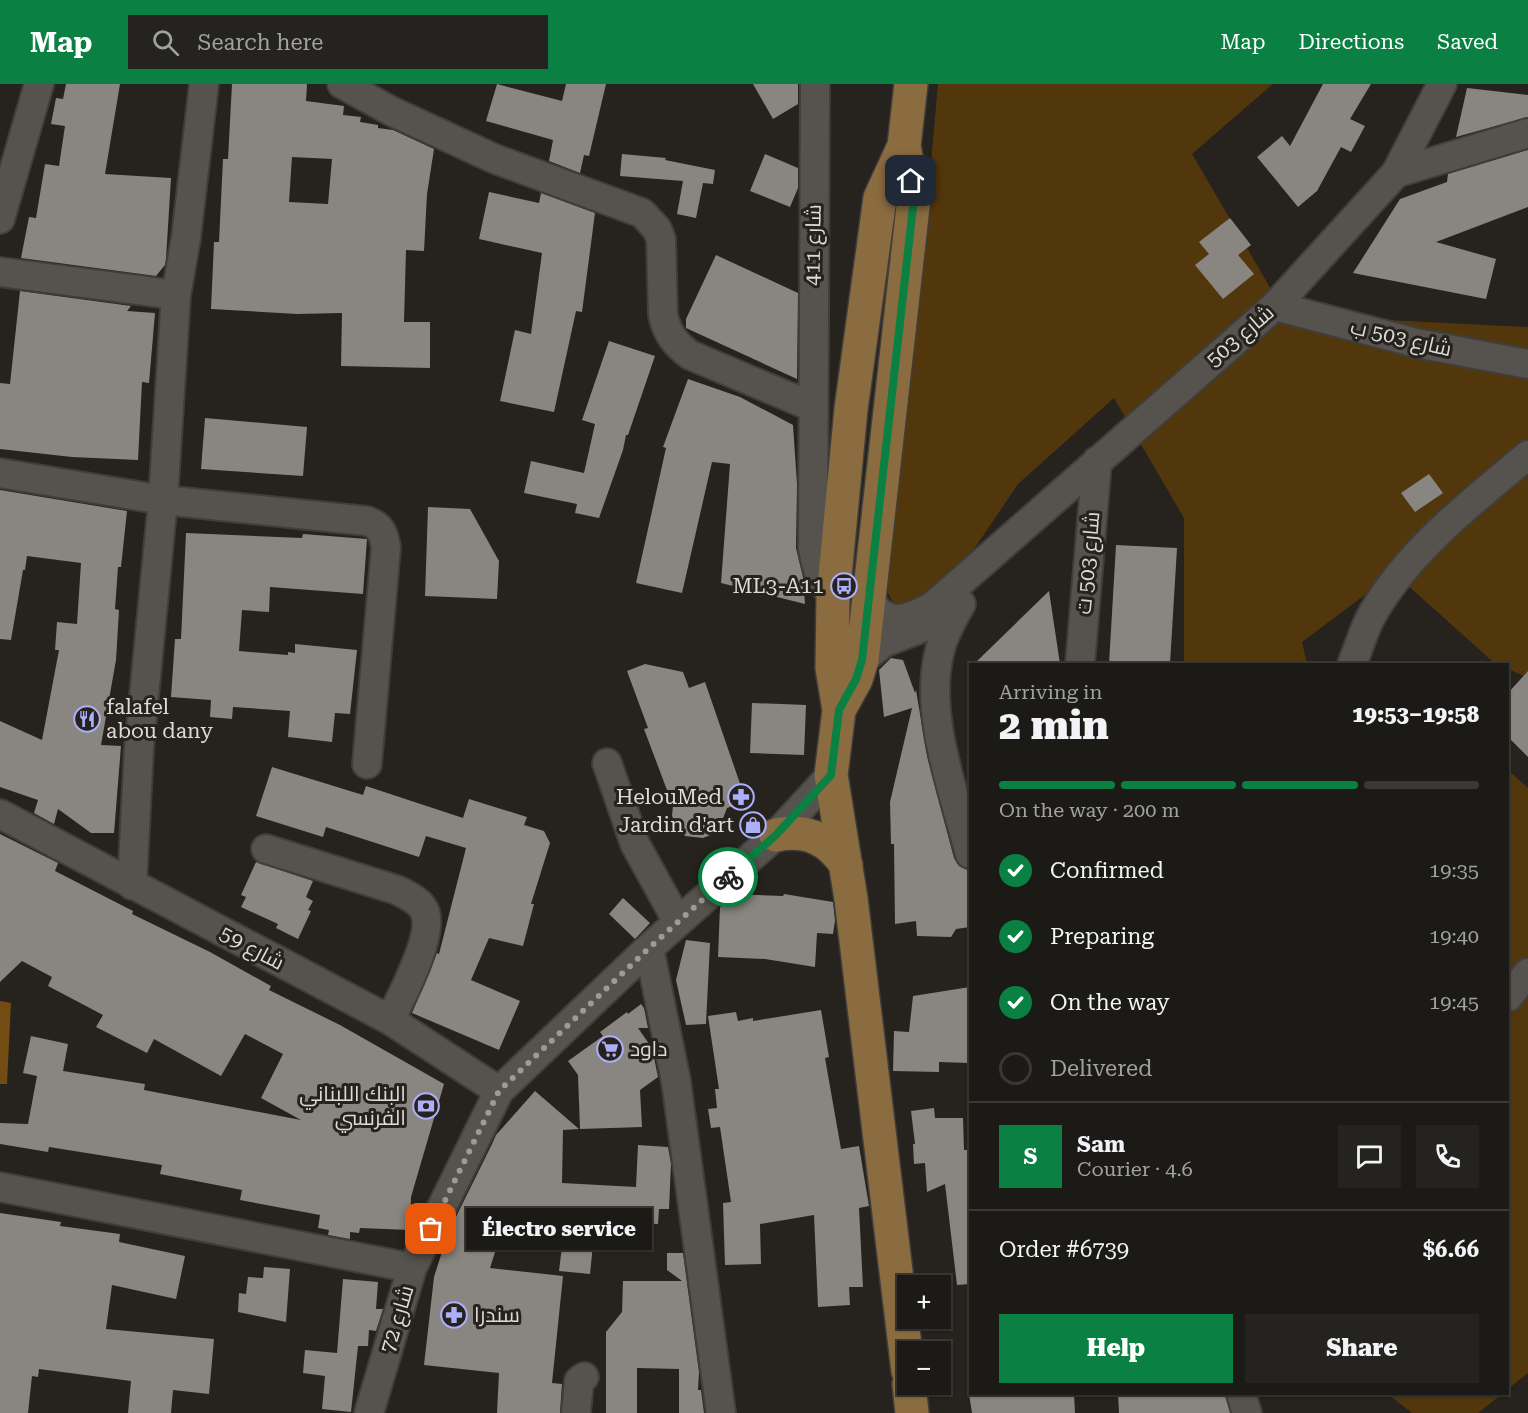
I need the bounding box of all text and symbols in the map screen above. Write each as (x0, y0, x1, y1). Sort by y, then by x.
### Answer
search box (128, 15, 548, 69)
text: Map (30, 26, 92, 59)
icon: search (149, 26, 182, 59)
text: Search here (197, 30, 323, 55)
text: Map (1221, 30, 1265, 54)
text: Directions (1298, 30, 1404, 54)
text: Saved (1437, 30, 1498, 54)
pin (885, 155, 936, 206)
icon: home (894, 164, 927, 197)
street label: شارع 411 (800, 204, 828, 286)
street label: شارع 503 (1201, 300, 1280, 373)
street label: شارع 503 ب (1348, 315, 1454, 363)
street label: شارع 503 ت (1072, 511, 1106, 616)
bus stop icon: ML3-A11 (829, 571, 859, 601)
place label: ML3-A11 (733, 574, 824, 598)
text: Arriving in (999, 680, 1102, 704)
place label: falafel abou dany (106, 695, 213, 743)
text: 19:53–19:58 (1352, 702, 1479, 727)
text: 2 min (999, 703, 1109, 749)
restaurant icon: falafel abou dany (72, 704, 102, 734)
pharmacy icon: HelouMed (726, 782, 756, 812)
place label: HelouMed (616, 785, 723, 809)
text: On the way · 200 m (999, 798, 1180, 822)
shop icon: Jardin d'art (738, 810, 768, 840)
place label: Jardin d'art (619, 813, 734, 837)
courier (698, 847, 758, 907)
icon: check (999, 854, 1032, 887)
text: Confirmed (1050, 858, 1164, 883)
text: 19:35 (1429, 858, 1479, 882)
icon: bike (712, 861, 745, 894)
icon: check (999, 920, 1032, 953)
street label: شارع 59 (215, 921, 288, 977)
text: Preparing (1050, 924, 1154, 949)
text: 19:40 (1429, 924, 1479, 948)
icon: check (999, 986, 1032, 1019)
text: On the way (1050, 990, 1170, 1015)
text: 19:45 (1429, 990, 1479, 1014)
supermarket icon: داود (595, 1034, 625, 1064)
place label: داود (630, 1037, 667, 1061)
text: Delivered (1050, 1056, 1152, 1081)
place label: البنك اللبناني الفرنسي (299, 1082, 406, 1133)
bank icon: البنك اللبناني الفرنسي (411, 1091, 441, 1121)
button: chat (1338, 1125, 1401, 1188)
button: phone (1416, 1125, 1479, 1188)
text: Sam (1077, 1132, 1125, 1157)
text: S (1024, 1144, 1037, 1169)
text: Courier · 4.6 (1077, 1157, 1193, 1181)
pin (405, 1203, 456, 1254)
callout: Électro service (467, 1208, 653, 1250)
icon: bag (414, 1212, 447, 1245)
text: Électro service (482, 1217, 636, 1241)
text: Order #6739 (999, 1237, 1129, 1262)
text: $6.66 (1423, 1237, 1479, 1262)
map controls (897, 1275, 951, 1395)
button: + (897, 1275, 951, 1329)
street label: شارع 72 (375, 1282, 421, 1356)
pharmacy icon: سندرا (439, 1300, 469, 1330)
place label: سندرا (474, 1303, 520, 1327)
button: Help (999, 1314, 1233, 1383)
button: Share (1245, 1314, 1479, 1383)
button: − (897, 1341, 951, 1395)

